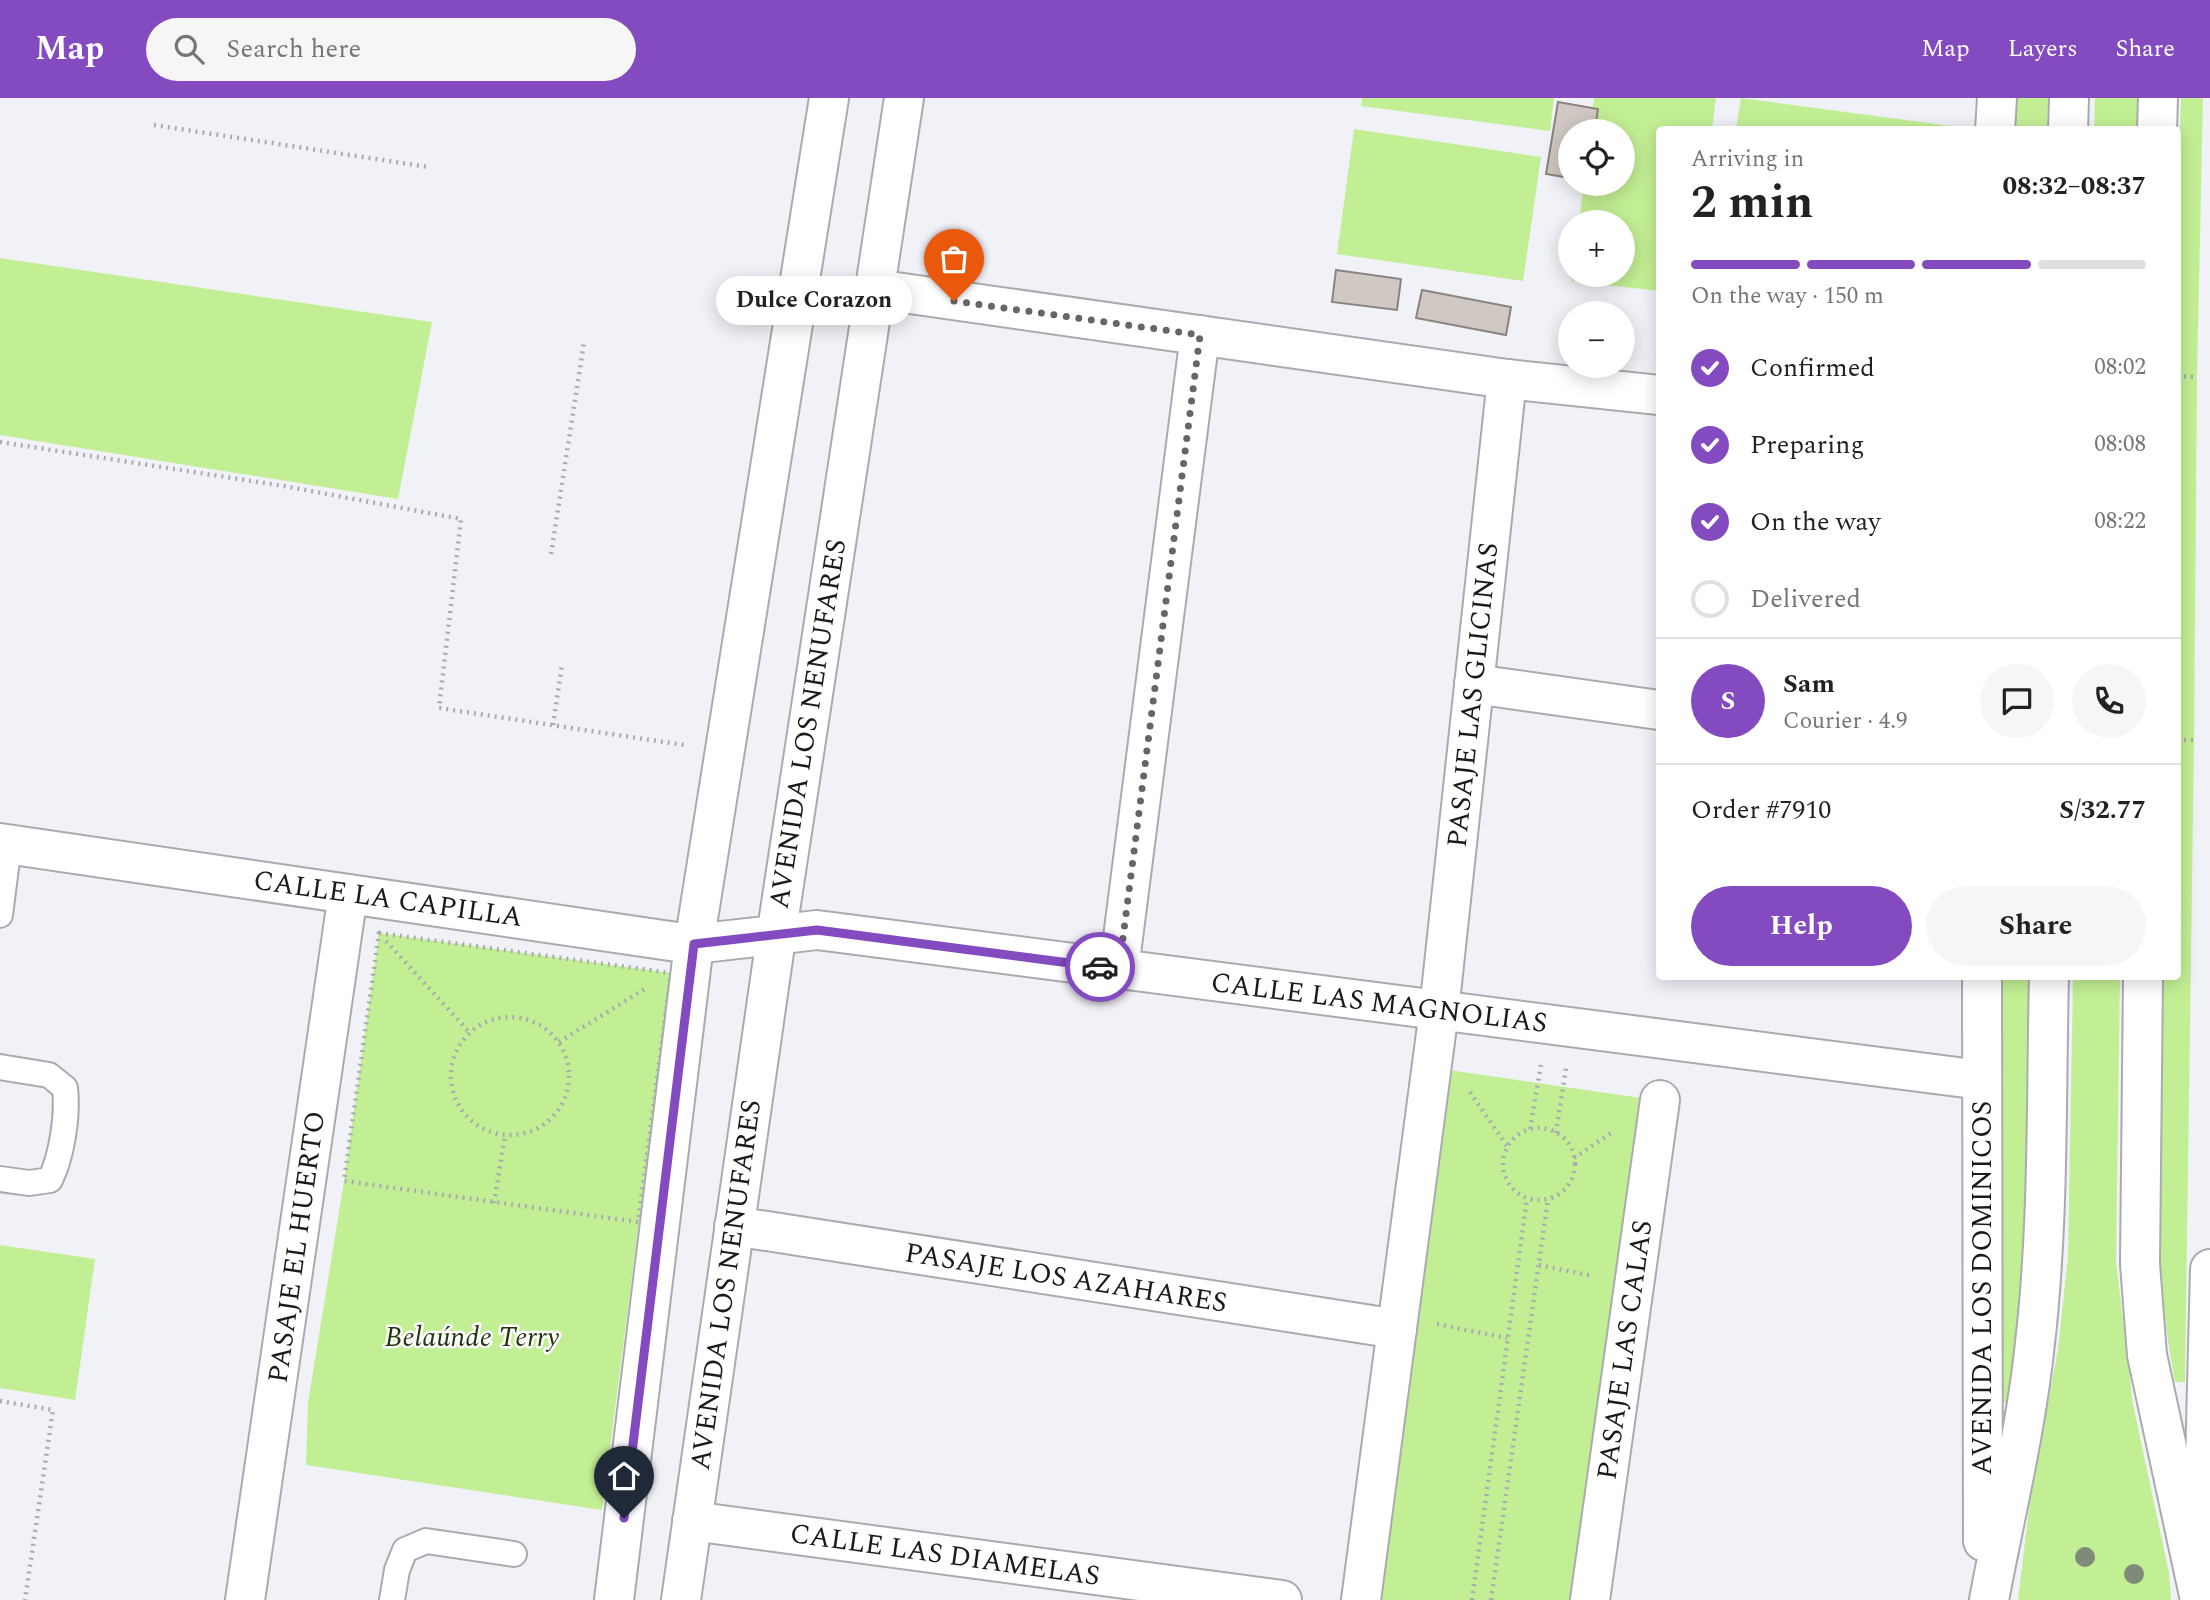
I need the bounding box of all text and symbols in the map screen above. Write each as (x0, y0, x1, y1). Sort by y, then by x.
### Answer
search box (146, 18, 636, 81)
text: Map (35, 24, 104, 74)
text: Search here (226, 29, 361, 69)
icon: search (170, 30, 208, 68)
text: Map (1921, 31, 1970, 67)
text: Layers (2008, 31, 2078, 67)
text: Share (2116, 31, 2175, 67)
map controls (1558, 119, 1635, 378)
button: locate (1558, 119, 1635, 196)
text: Arriving in (1691, 142, 1804, 177)
text: 08:32–08:37 (2002, 166, 2146, 206)
text: 2 min (1691, 168, 1813, 238)
button: + (1558, 210, 1635, 287)
pin (924, 229, 984, 301)
icon: bag (935, 240, 973, 278)
callout: Dulce Corazon (716, 276, 912, 326)
text: On the way · 150 m (1691, 279, 1884, 314)
text: Dulce Corazon (736, 283, 892, 318)
button: − (1558, 301, 1635, 378)
text: Confirmed (1750, 348, 1875, 388)
icon: check (1691, 349, 1729, 387)
text: 08:02 (2094, 350, 2146, 385)
text: Preparing (1750, 425, 1864, 465)
icon: check (1691, 426, 1729, 464)
text: 08:08 (2094, 427, 2146, 462)
text: On the way (1750, 502, 1881, 542)
icon: check (1691, 503, 1729, 541)
text: 08:22 (2094, 504, 2146, 539)
street label: AVENIDA LOS NENUFARES (758, 536, 858, 912)
street label: PASAJE LAS GLICINAS (1436, 540, 1510, 850)
text: Delivered (1750, 579, 1861, 619)
text: Sam (1783, 664, 1835, 704)
button: chat (1980, 664, 2054, 738)
button: phone (2072, 664, 2146, 738)
text: S (1721, 681, 1735, 721)
text: Courier · 4.9 (1783, 704, 1908, 739)
text: Order #7910 (1691, 790, 1831, 830)
text: S/32.77 (2059, 790, 2146, 830)
street label: CALLE LA CAPILLA (251, 859, 525, 939)
button: Help (1691, 886, 1912, 966)
button: Share (1926, 886, 2146, 966)
courier (1065, 932, 1135, 1002)
icon: car (1081, 948, 1119, 986)
street label: CALLE LAS MAGNOLIAS (1208, 961, 1550, 1045)
street label: AVENIDA LOS NENUFARES (679, 1097, 773, 1473)
street label: AVENIDA LOS DOMINICOS (1961, 1101, 2004, 1475)
street label: PASAJE EL HUERTO (257, 1108, 337, 1386)
street label: PASAJE LAS CALAS (1585, 1217, 1665, 1483)
street label: PASAJE LOS AZAHARES (902, 1231, 1230, 1325)
park label: Belaúnde Terry (385, 1316, 560, 1359)
pin (594, 1446, 654, 1518)
icon: home (605, 1457, 643, 1495)
street label: CALLE LAS DIAMELAS (787, 1512, 1103, 1598)

